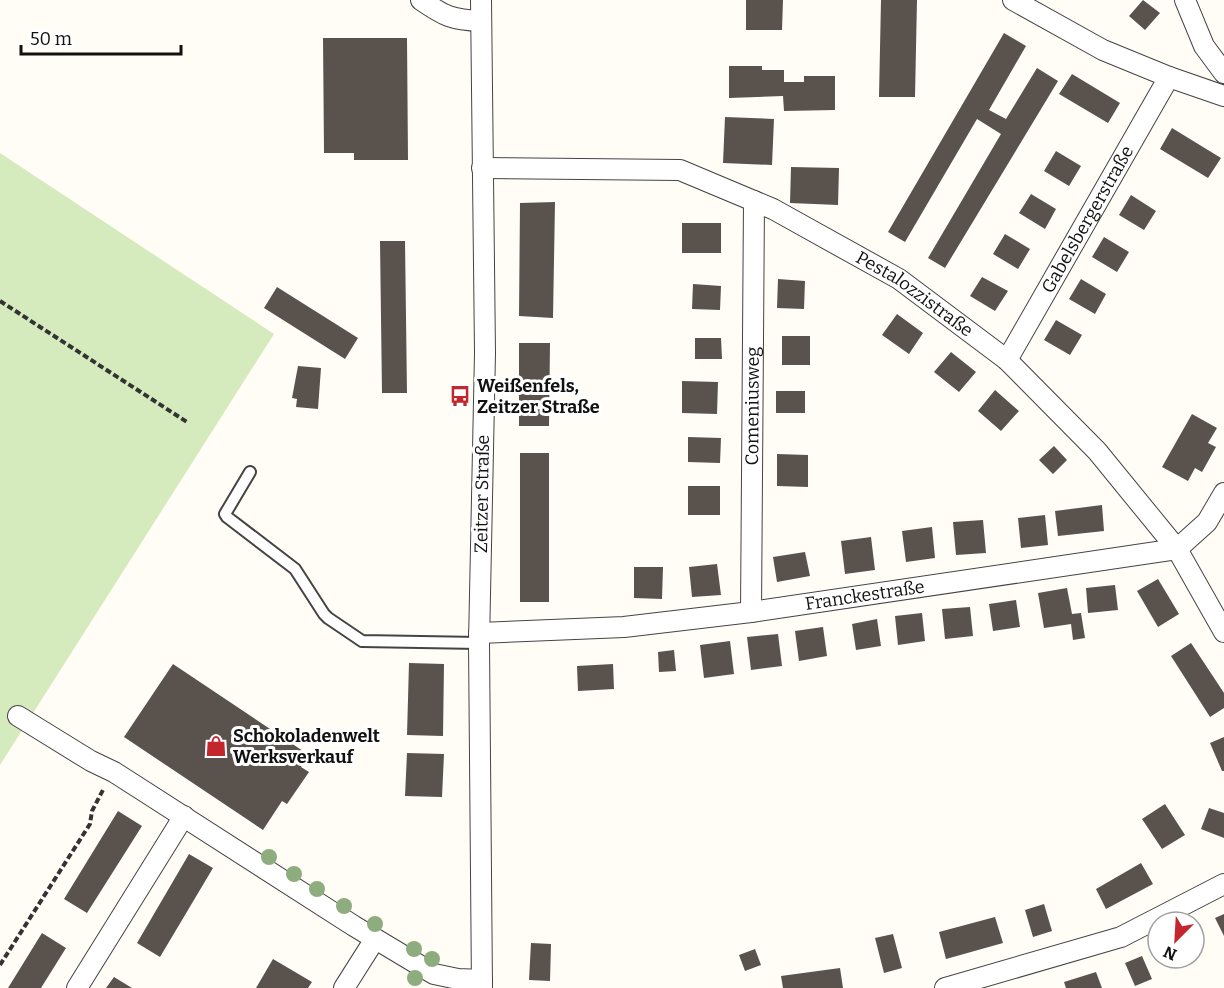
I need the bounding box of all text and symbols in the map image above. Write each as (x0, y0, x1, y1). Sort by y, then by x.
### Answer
scale bar (21, 18, 182, 56)
text: 50 m (30, 28, 72, 50)
street label: Gabelsbergerstraße (1037, 142, 1138, 297)
street label: Pestalozzistraße (852, 246, 977, 342)
street label: Comeniusweg (741, 347, 764, 465)
place label: Weißenfels, Zeitzer Straße (477, 375, 600, 418)
bus stop icon: Weißenfels, Zeitzer Straße (448, 384, 472, 408)
street label: Zeitzer Straße (470, 435, 494, 553)
street label: Franckestraße (803, 575, 926, 615)
place label: Schokoladenwelt Werksverkauf (233, 725, 380, 768)
shop icon: Schokoladenwelt Werksverkauf (204, 734, 228, 758)
north arrow (1146, 910, 1206, 970)
text: N (1161, 942, 1180, 964)

